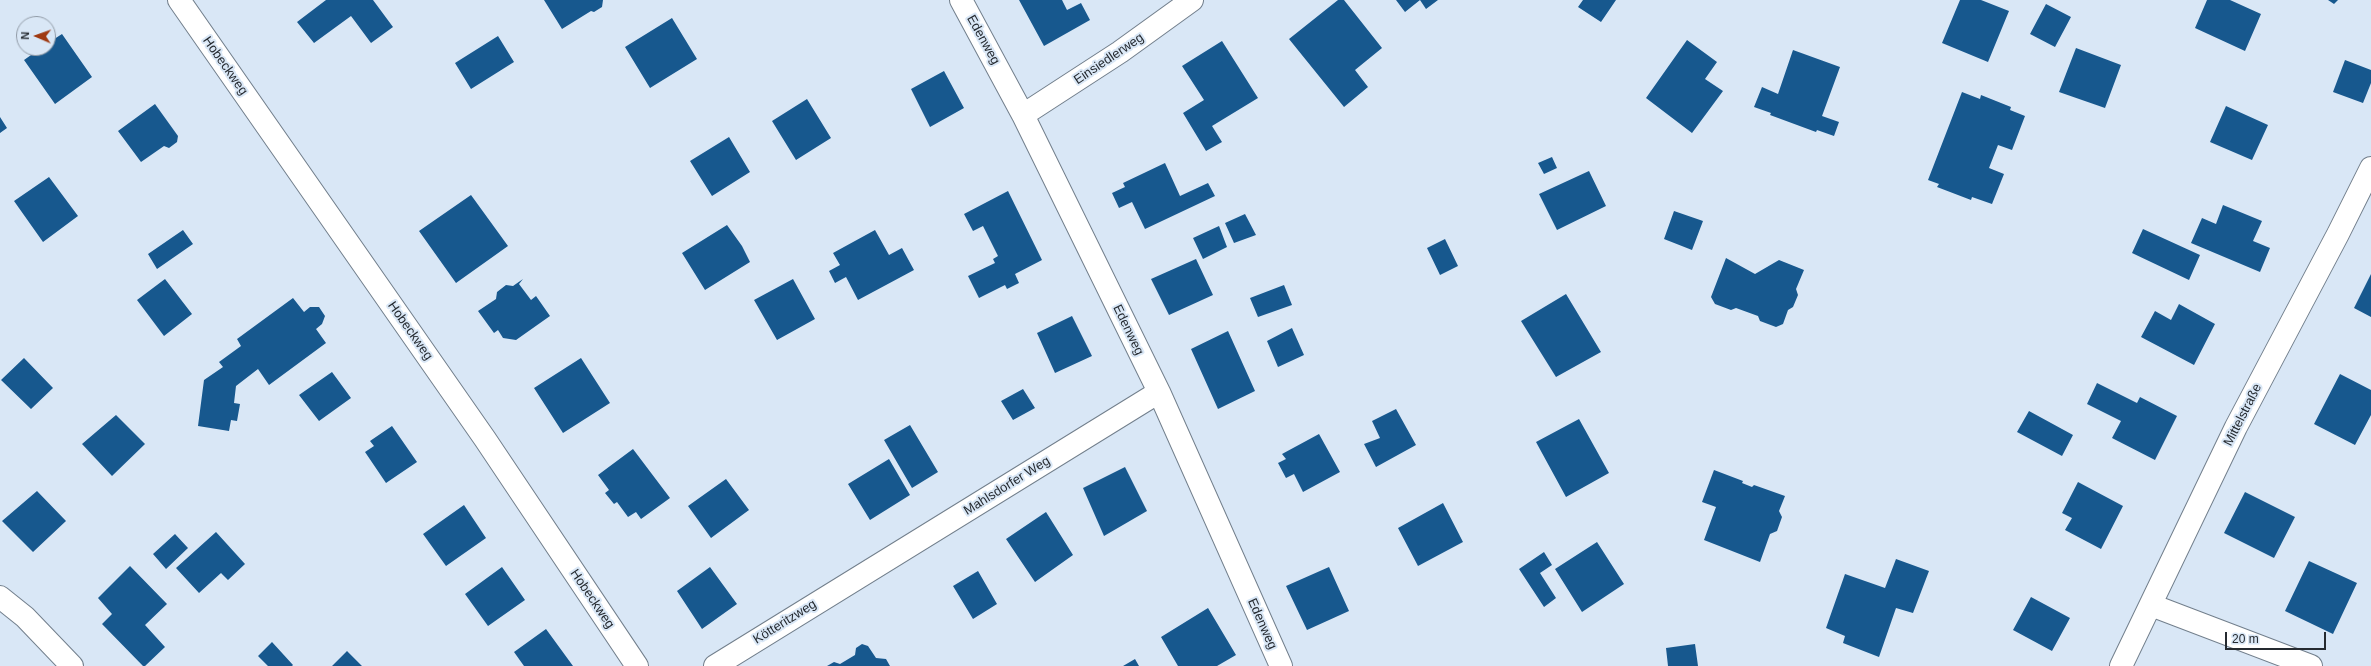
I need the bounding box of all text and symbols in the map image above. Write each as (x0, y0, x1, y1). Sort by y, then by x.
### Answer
street label: Edenweg (963, 13, 1003, 67)
north arrow (16, 16, 56, 56)
street label: Einsiedlerweg (1071, 30, 1147, 88)
text: N (19, 31, 31, 40)
street label: Hobeckweg (199, 34, 251, 98)
street label: Hobeckweg (384, 299, 436, 363)
street label: Edenweg (1109, 302, 1147, 358)
street label: Mittelstraße (2221, 381, 2265, 449)
street label: Mahlsdorfer Weg (961, 453, 1053, 519)
street label: Hobeckweg (567, 566, 617, 632)
street label: Kötteritzweg (751, 596, 819, 648)
street label: Edenweg (1244, 596, 1280, 652)
scale bar (2227, 624, 2328, 650)
text: 20 m (2232, 632, 2259, 646)

